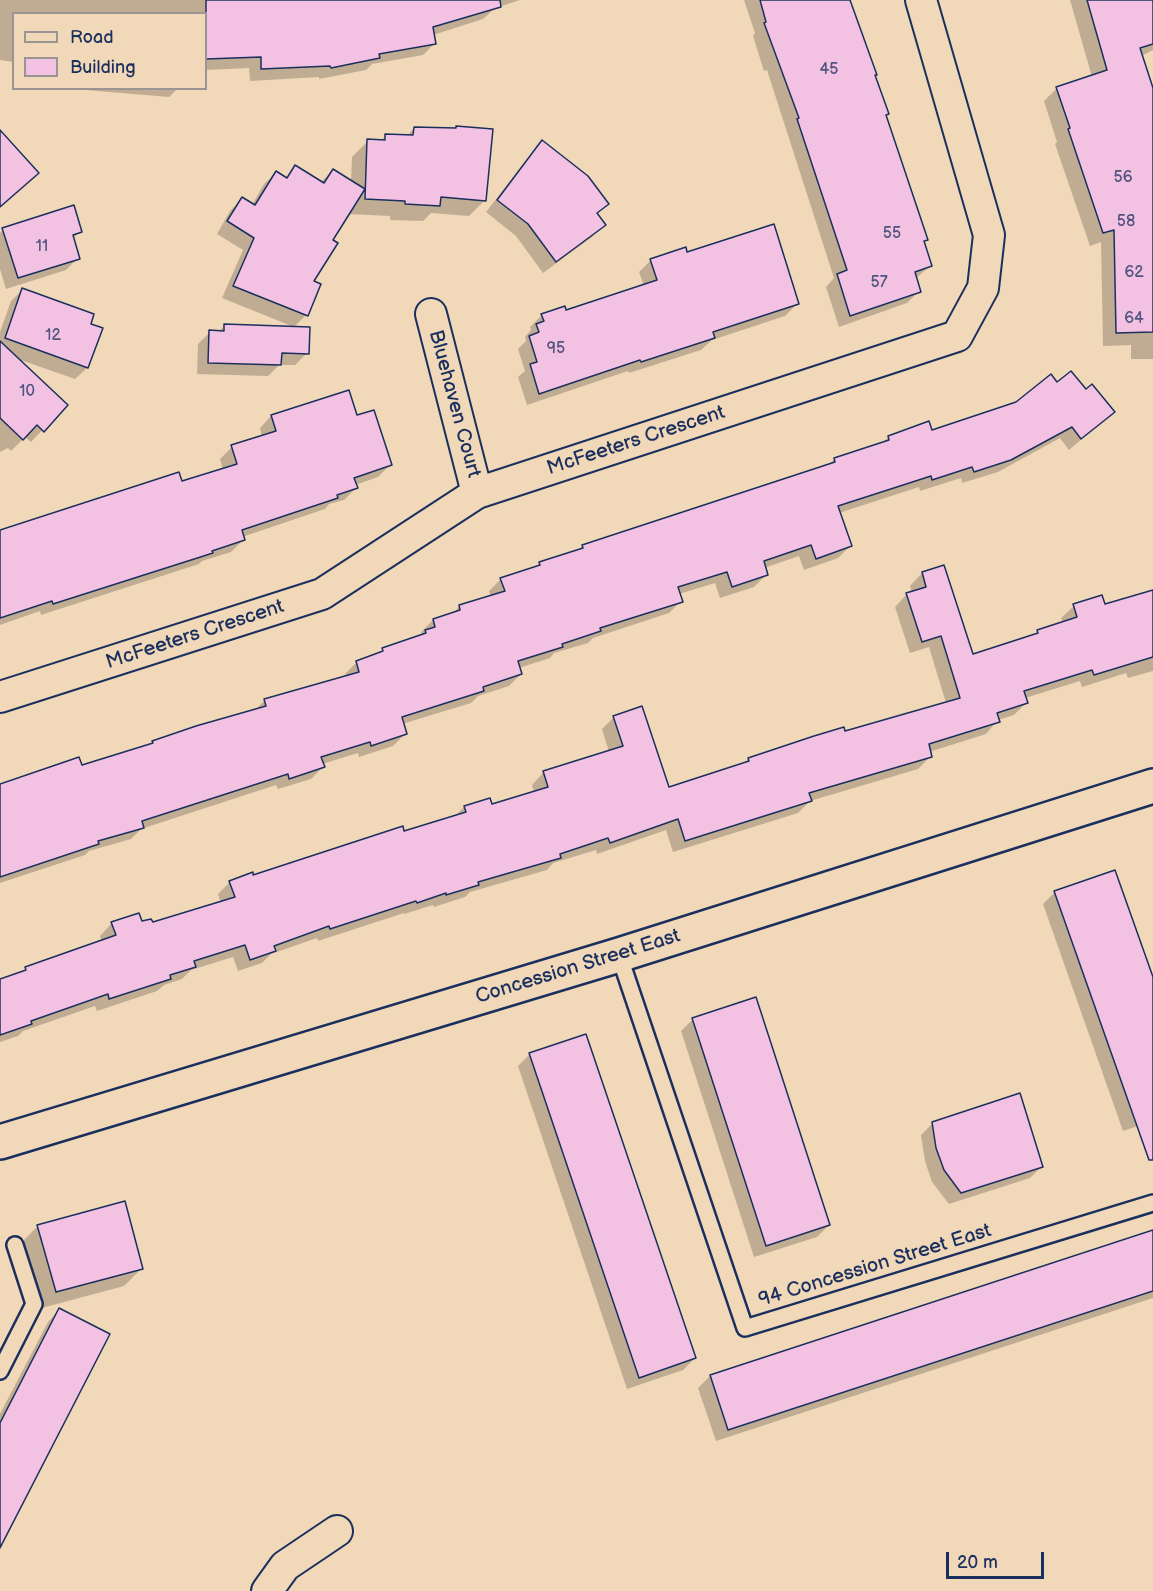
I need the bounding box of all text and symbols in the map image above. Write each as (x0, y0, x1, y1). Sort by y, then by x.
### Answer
legend (12, 12, 207, 90)
text: Road (70, 27, 114, 48)
text: Building (70, 57, 136, 78)
house number: 45 (820, 60, 838, 80)
house number: 56 (1114, 168, 1132, 188)
house number: 58 (1117, 212, 1135, 232)
house number: 55 (883, 224, 901, 244)
house number: 11 (36, 237, 48, 257)
house number: 62 (1124, 263, 1144, 283)
house number: 57 (870, 273, 888, 293)
house number: 64 (1124, 309, 1144, 329)
house number: 12 (45, 326, 61, 346)
street label: Bluehaven Court (423, 328, 485, 480)
house number: 95 (547, 339, 565, 359)
house number: 10 (19, 382, 35, 402)
street label: McFeeters Crescent (544, 401, 728, 481)
street label: McFeeters Crescent (103, 595, 287, 675)
street label: Concession Street East (473, 924, 683, 1010)
street label: 94 Concession Street East (756, 1219, 994, 1313)
scale bar (949, 1540, 1046, 1578)
text: 20 m (957, 1552, 998, 1573)

